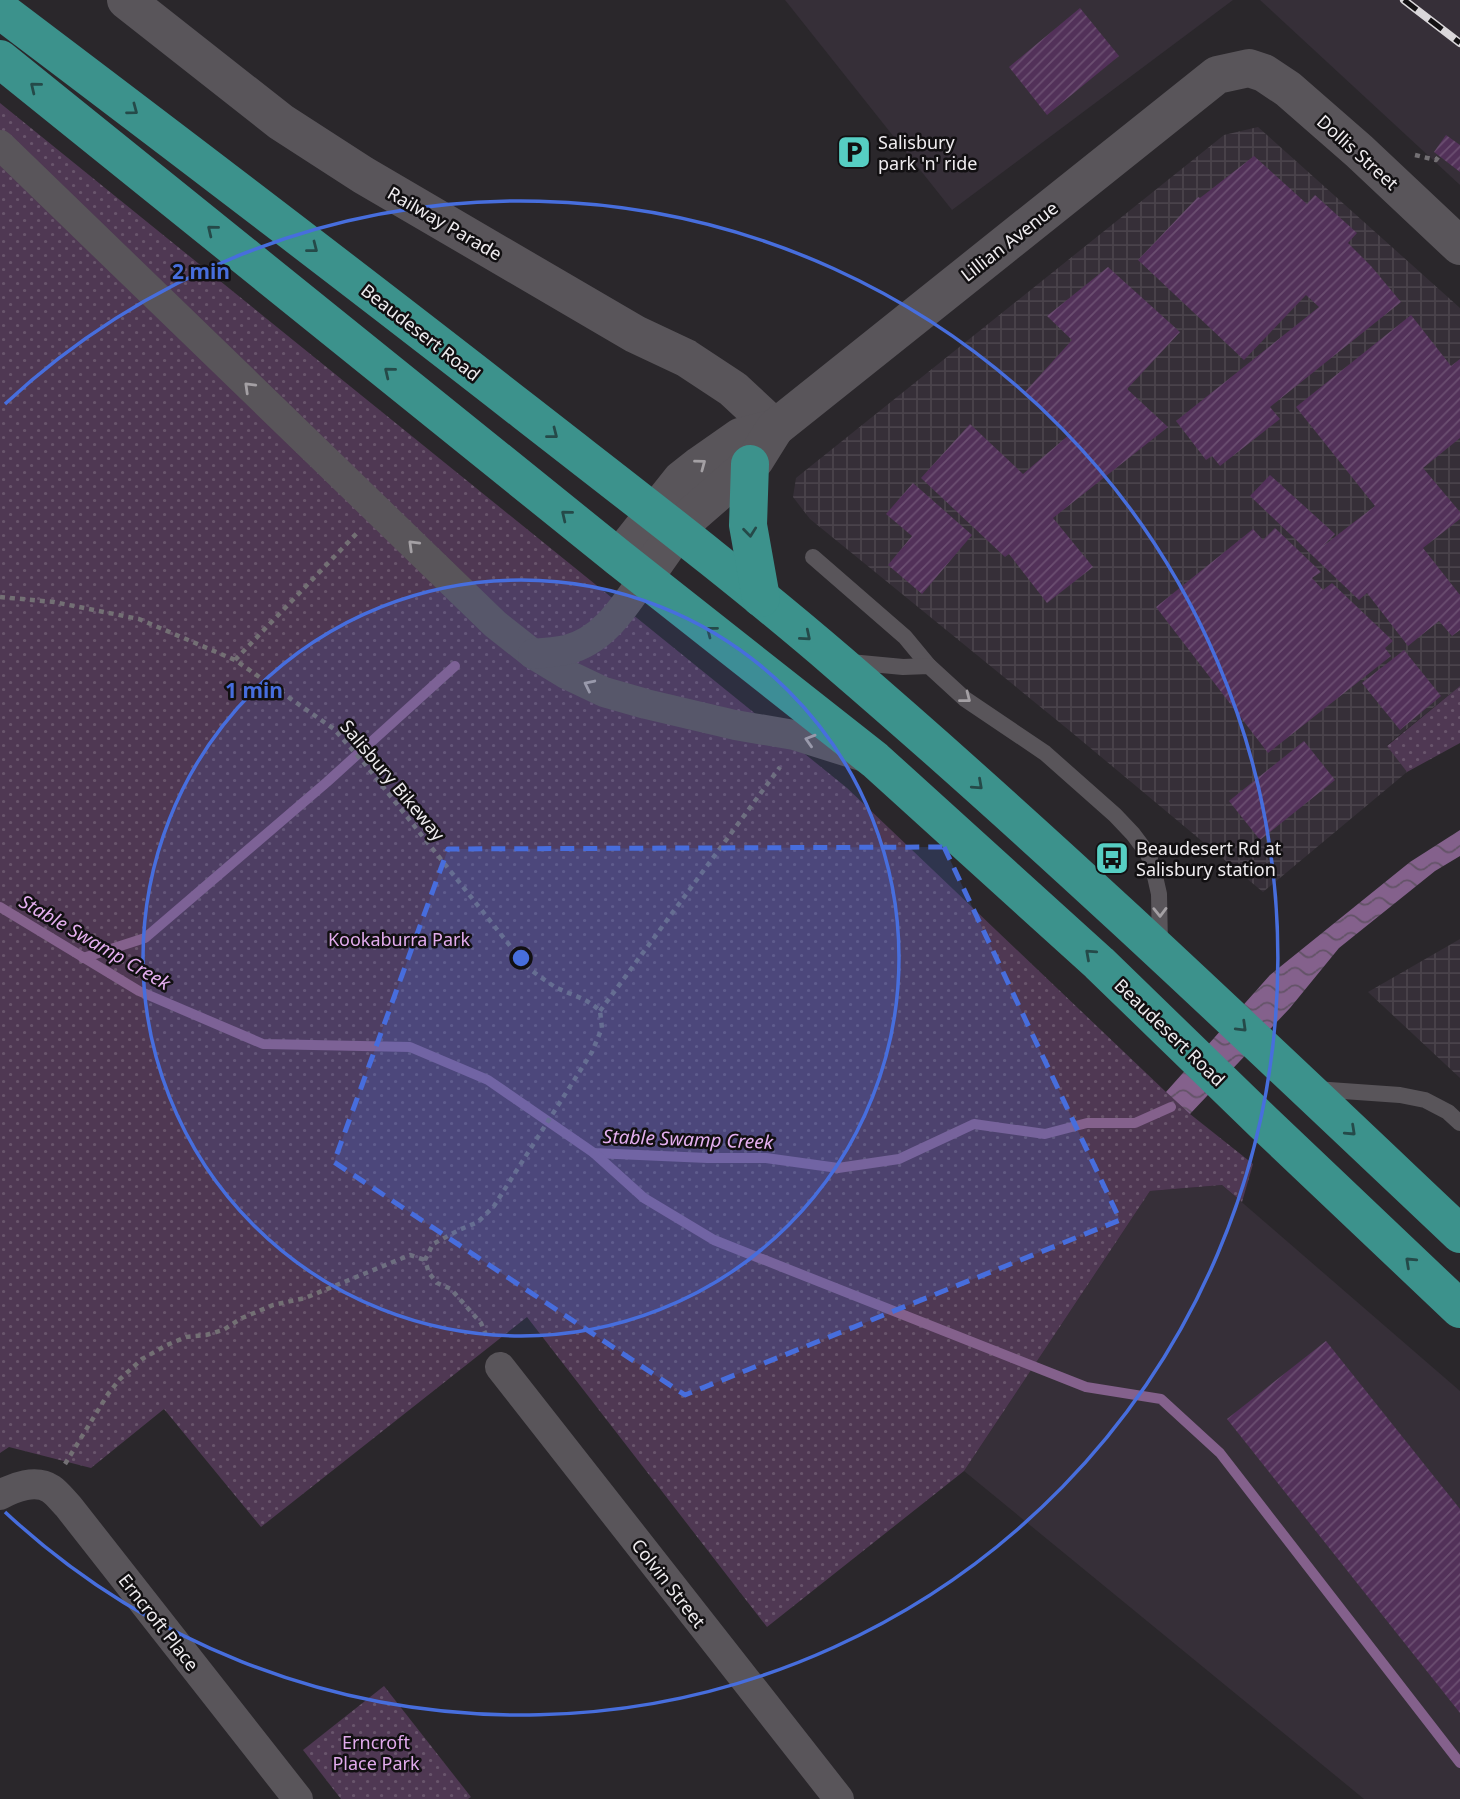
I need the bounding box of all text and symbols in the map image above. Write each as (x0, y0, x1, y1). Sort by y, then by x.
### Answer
one-way arrow (30, 83, 43, 95)
one-way arrow (125, 102, 137, 114)
street label: Dollis Street (1312, 109, 1404, 195)
place label: Salisbury park 'n' ride (878, 130, 977, 175)
parking icon: Salisbury park 'n' ride (835, 133, 873, 171)
street label: Railway Parade (384, 181, 506, 265)
street label: Lillian Avenue (955, 195, 1063, 287)
one-way arrow (207, 225, 219, 238)
one-way arrow (305, 240, 318, 253)
text: 2 min (172, 257, 230, 285)
street label: Beaudesert Road (357, 278, 485, 386)
one-way arrow (384, 368, 396, 381)
one-way arrow (244, 382, 257, 395)
one-way arrow (545, 425, 557, 438)
one-way arrow (694, 460, 706, 472)
one-way arrow (561, 511, 574, 523)
one-way arrow (742, 527, 757, 538)
one-way arrow (408, 540, 421, 553)
one-way arrow (707, 627, 720, 639)
one-way arrow (798, 628, 811, 640)
text: 1 min (225, 676, 283, 704)
one-way arrow (584, 680, 596, 694)
one-way arrow (958, 690, 970, 703)
street label: Salisbury Bikeway (335, 715, 451, 846)
one-way arrow (804, 734, 816, 748)
one-way arrow (970, 777, 983, 789)
place label: Beaudesert Rd at Salisbury station (1136, 836, 1282, 881)
bus stop icon: Beaudesert Rd at Salisbury station (1093, 839, 1131, 877)
water label: Stable Swamp Creek (15, 888, 176, 996)
one-way arrow (1152, 907, 1168, 918)
park label: Kookaburra Park (328, 927, 470, 951)
centre of rings (509, 946, 533, 970)
one-way arrow (1085, 950, 1098, 962)
street label: Beaudesert Road (1110, 973, 1230, 1091)
one-way arrow (1234, 1019, 1247, 1032)
one-way arrow (1343, 1122, 1356, 1135)
water label: Stable Swamp Creek (602, 1123, 774, 1155)
one-way arrow (1405, 1257, 1418, 1270)
street label: Colvin Street (627, 1534, 712, 1633)
street label: Erncroft Place (114, 1569, 204, 1675)
park label: Erncroft Place Park (332, 1730, 420, 1775)

